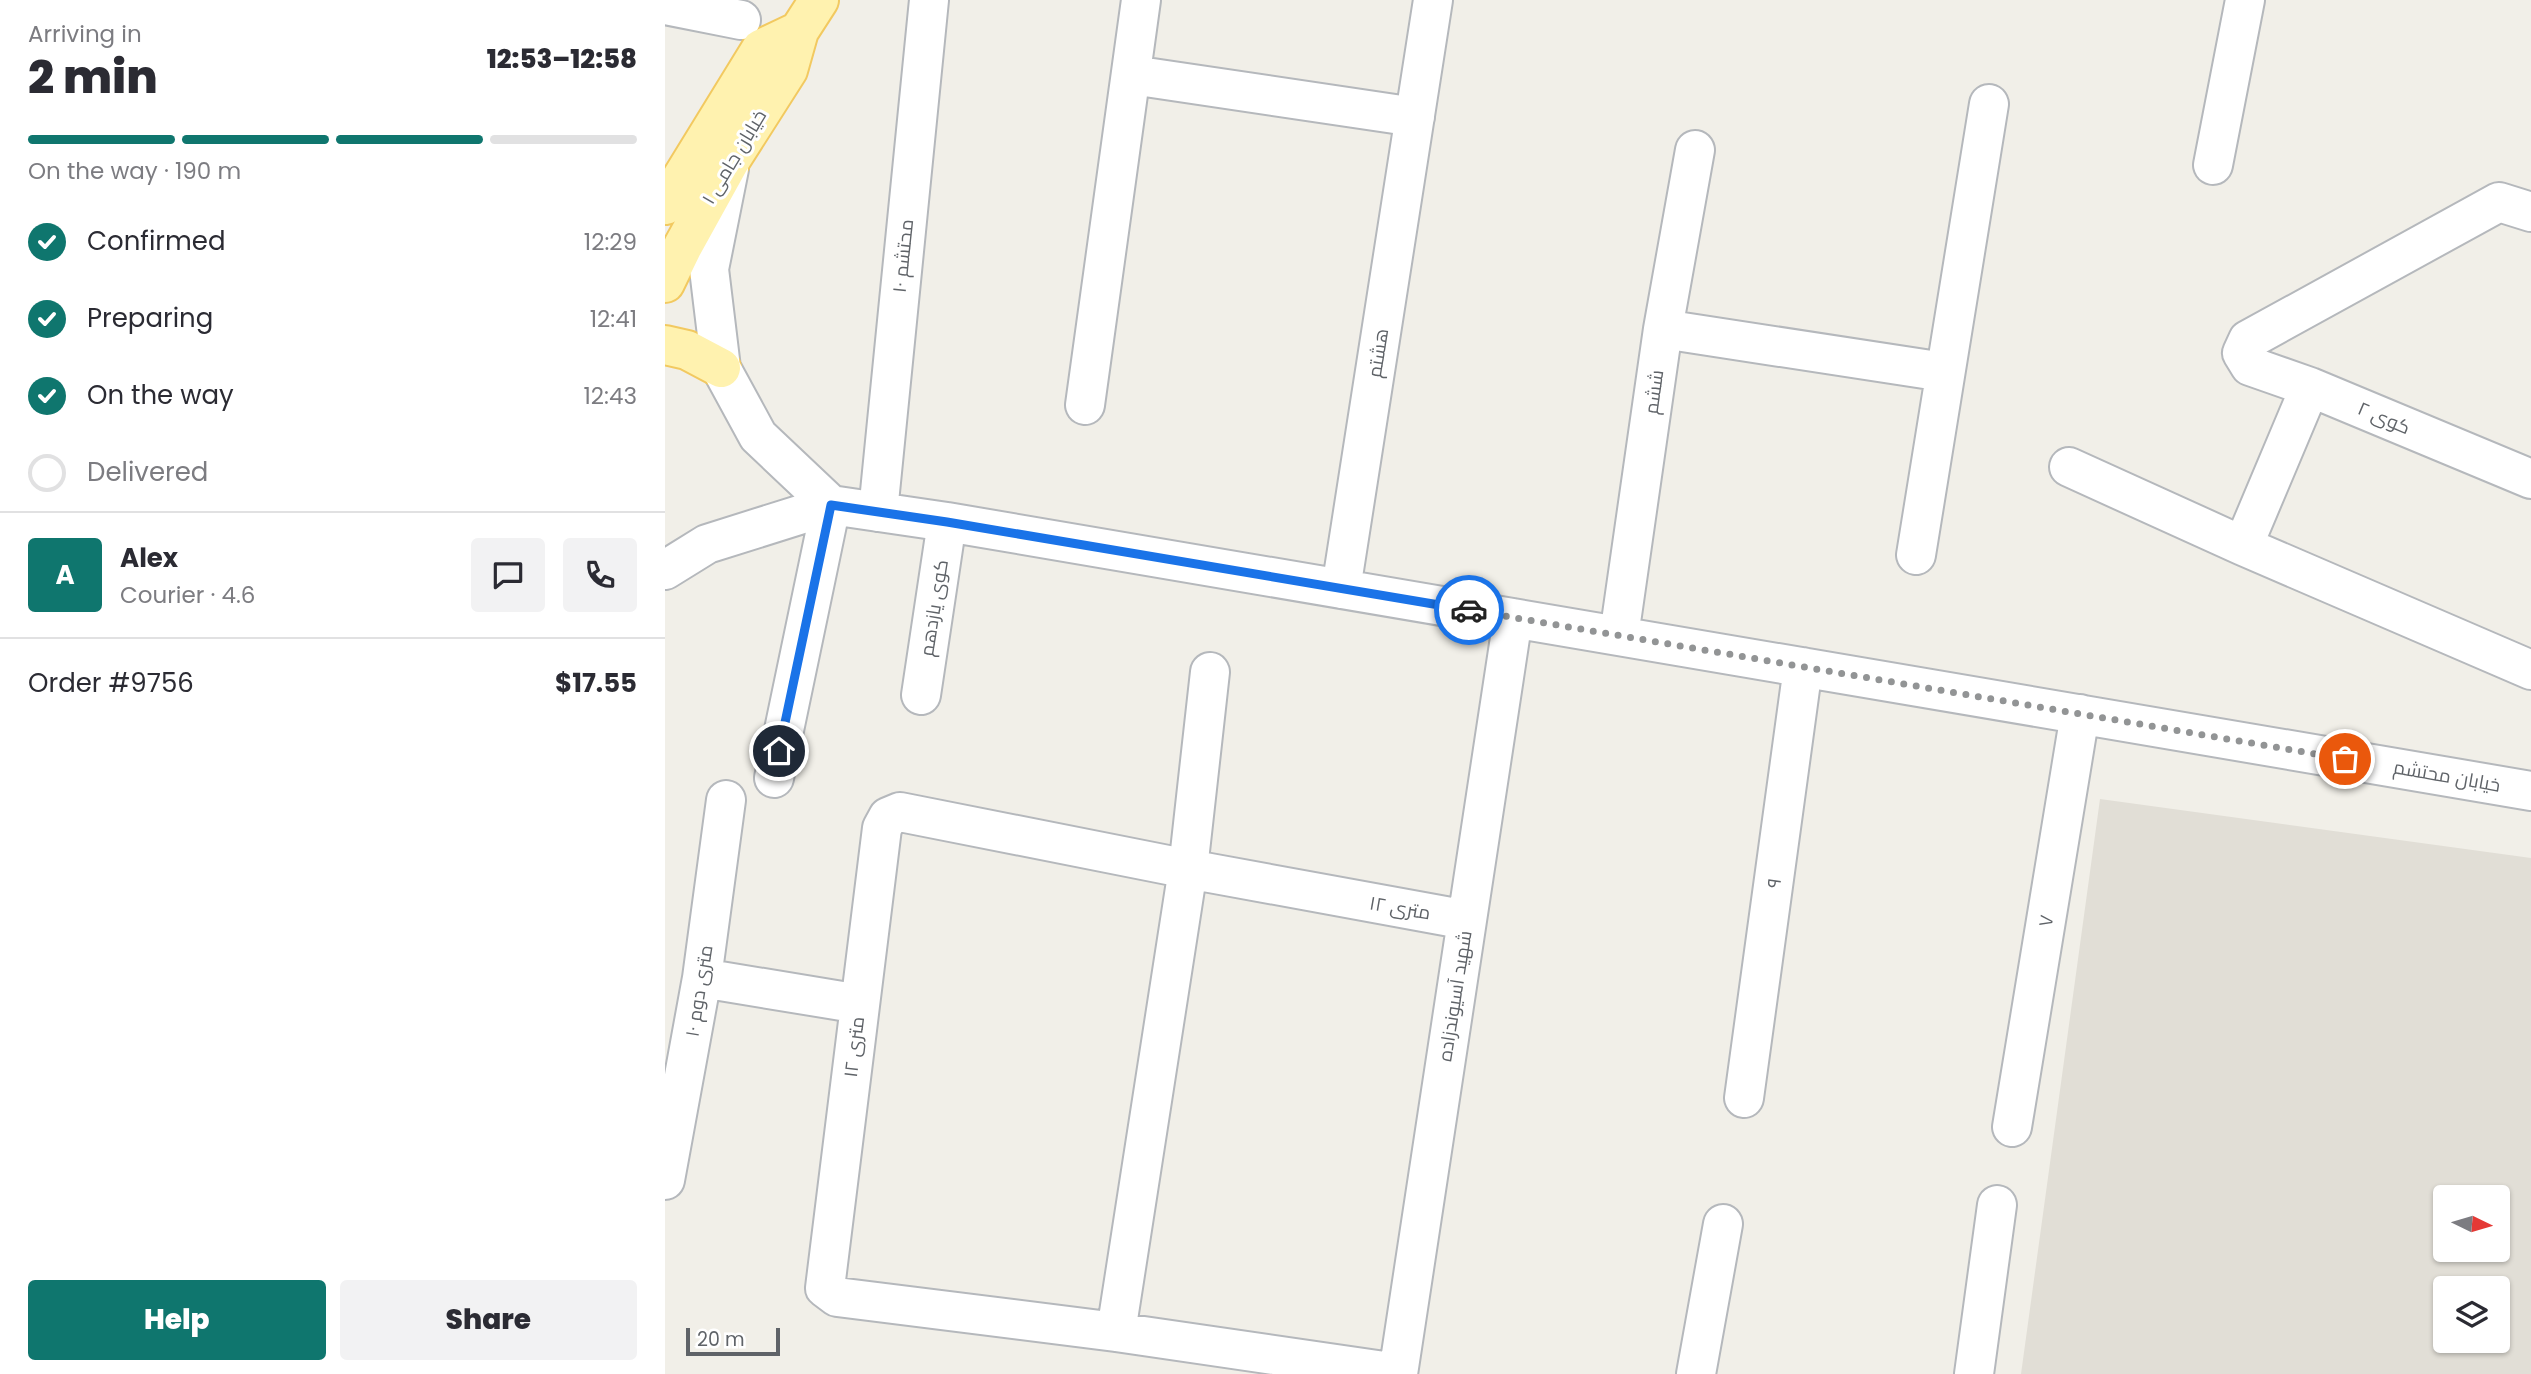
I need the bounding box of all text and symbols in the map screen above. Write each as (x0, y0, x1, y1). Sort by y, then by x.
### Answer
text: Arriving in (28, 18, 142, 50)
text: 12:53–12:58 (487, 41, 637, 77)
text: 2 min (28, 45, 158, 109)
street label: خیابان جامی ۱ (695, 105, 773, 209)
text: On the way · 190 m (28, 155, 241, 187)
street label: محتشم ۱۰ (886, 218, 920, 294)
icon: check (28, 223, 66, 261)
text: Confirmed (87, 223, 225, 259)
text: 12:29 (584, 226, 637, 258)
icon: check (28, 300, 66, 338)
text: Preparing (87, 300, 213, 336)
text: 12:41 (590, 303, 637, 335)
street label: هشتم (1361, 326, 1395, 380)
street label: ششم (1638, 368, 1670, 416)
icon: check (28, 377, 66, 415)
text: On the way (87, 377, 234, 413)
text: 12:43 (584, 380, 637, 412)
street label: کوی ۲ (2353, 395, 2415, 441)
text: Delivered (87, 454, 208, 490)
button: chat (471, 538, 545, 612)
button: phone (563, 538, 637, 612)
text: Alex (120, 540, 178, 576)
text: A (55, 557, 75, 593)
street label: کوی یازدهم (913, 558, 955, 658)
courier (1434, 575, 1504, 645)
text: Courier · 4.6 (120, 579, 255, 611)
icon: car (1450, 591, 1488, 629)
text: Order #9756 (28, 665, 194, 701)
text: $17.55 (555, 665, 637, 701)
pin (749, 721, 809, 781)
pin (2315, 729, 2375, 789)
icon: home (760, 732, 798, 770)
icon: bag (2326, 740, 2364, 778)
street label: خیابان محتشم (2391, 753, 2503, 799)
street label: ۹ (1760, 876, 1788, 890)
street label: ۱۲ متری (1367, 889, 1433, 927)
street label: ۷ (2032, 913, 2060, 929)
street label: شهید آسیوندزاده (1431, 929, 1479, 1063)
street label: ۱۰ متری دوم (678, 943, 720, 1039)
street label: ۱۲ متری (837, 1015, 871, 1079)
north arrow (2433, 1185, 2509, 1262)
map controls (2433, 1185, 2510, 1353)
button: layers (2433, 1276, 2510, 1353)
button: Help (28, 1280, 326, 1360)
button: Share (340, 1280, 637, 1360)
scale bar (686, 1325, 781, 1357)
text: 20 m (697, 1326, 745, 1353)

